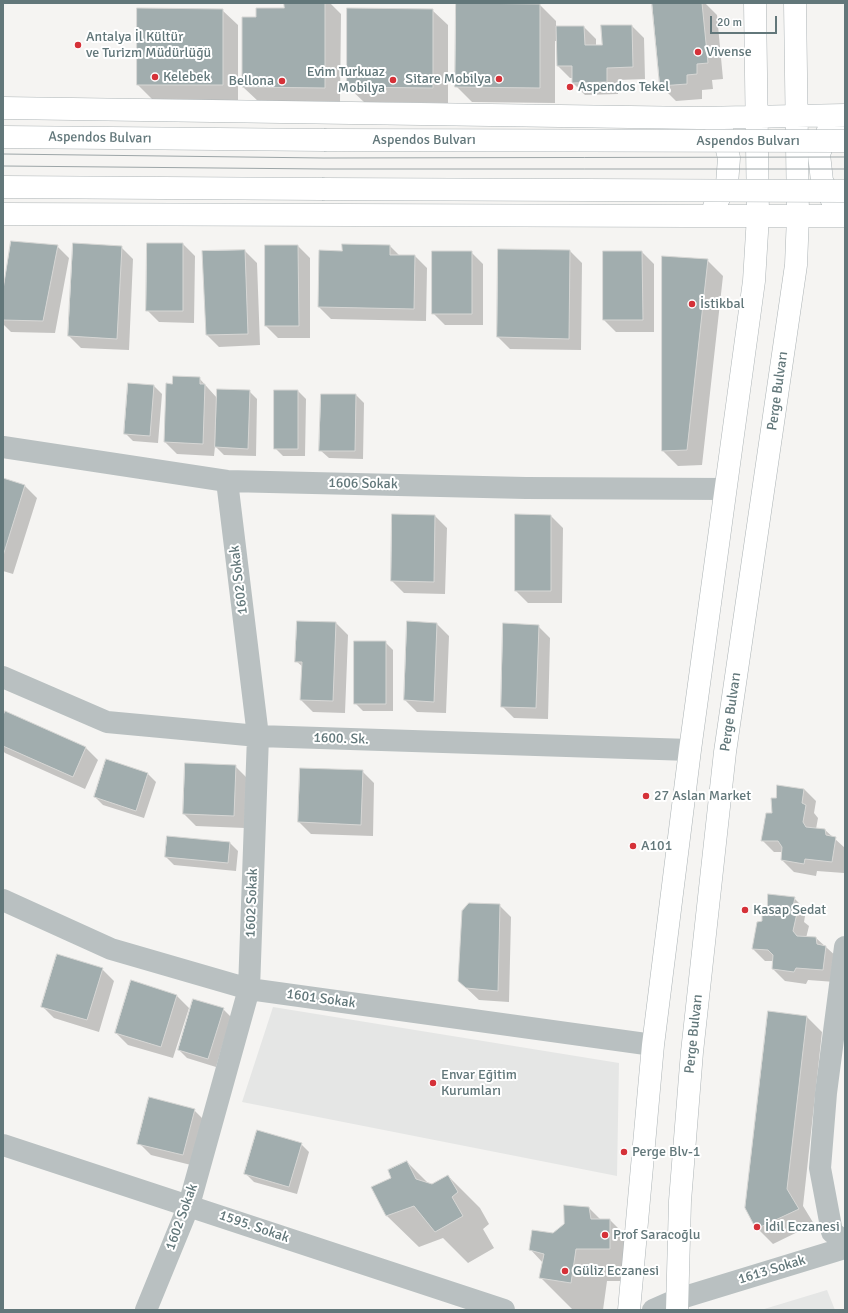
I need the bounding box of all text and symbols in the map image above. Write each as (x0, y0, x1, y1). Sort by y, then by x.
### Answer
scale bar (712, 8, 779, 34)
text: 20 m (717, 15, 742, 30)
place label: Antalya İl Kültür ve Turizm Müdürlüğü (86, 29, 211, 62)
marker: Antalya İl Kültür ve Turizm Müdürlüğü (73, 40, 83, 50)
place label: Vivense (706, 44, 752, 60)
marker: Vivense (693, 47, 703, 57)
place label: Evim Turkuaz Mobilya (307, 64, 385, 96)
place label: Kelebek (163, 69, 211, 85)
place label: Sitare Mobilya (405, 71, 491, 87)
marker: Kelebek (150, 72, 160, 82)
place label: Bellona (229, 73, 274, 89)
marker: Sitare Mobilya (494, 74, 504, 84)
marker: Evim Turkuaz Mobilya (388, 75, 398, 85)
marker: Bellona (277, 76, 287, 86)
place label: Aspendos Tekel (578, 79, 669, 95)
marker: Aspendos Tekel (565, 82, 575, 92)
street label: Aspendos Bulvarı (48, 129, 152, 147)
street label: Aspendos Bulvarı (372, 132, 476, 148)
street label: Aspendos Bulvarı (696, 133, 800, 149)
place label: İstikbal (700, 296, 745, 312)
marker: İstikbal (687, 299, 697, 309)
street label: Perge Bulvarı (764, 350, 792, 432)
street label: 1606 Sokak (328, 475, 398, 493)
street label: 1602 Sokak (226, 544, 252, 616)
street label: Perge Bulvarı (717, 671, 745, 753)
street label: 1600. Sk. (313, 730, 369, 748)
place label: 27 Aslan Market (654, 788, 751, 804)
marker: 27 Aslan Market (641, 791, 651, 801)
place label: A101 (641, 838, 672, 854)
marker: A101 (628, 841, 638, 851)
street label: 1602 Sokak (242, 868, 262, 938)
place label: Kasap Sedat (753, 902, 826, 918)
marker: Kasap Sedat (740, 905, 750, 915)
street label: 1601 Sokak (285, 986, 357, 1012)
street label: Perge Bulvarı (681, 993, 707, 1075)
place label: Envar Eğitim Kurumları (441, 1067, 517, 1100)
marker: Envar Eğitim Kurumları (428, 1078, 438, 1088)
place label: Perge Blv-1 (632, 1144, 700, 1160)
marker: Perge Blv-1 (619, 1147, 629, 1157)
street label: 1602 Sokak (162, 1181, 202, 1253)
street label: 1595. Sokak (217, 1207, 291, 1247)
place label: İdil Eczanesi (765, 1219, 840, 1235)
marker: İdil Eczanesi (752, 1222, 762, 1232)
place label: Prof Saracoğlu (613, 1227, 700, 1243)
marker: Prof Saracoğlu (600, 1230, 610, 1240)
street label: 1613 Sokak (736, 1252, 808, 1288)
place label: Güliz Eczanesi (573, 1263, 659, 1279)
marker: Güliz Eczanesi (560, 1266, 570, 1276)

